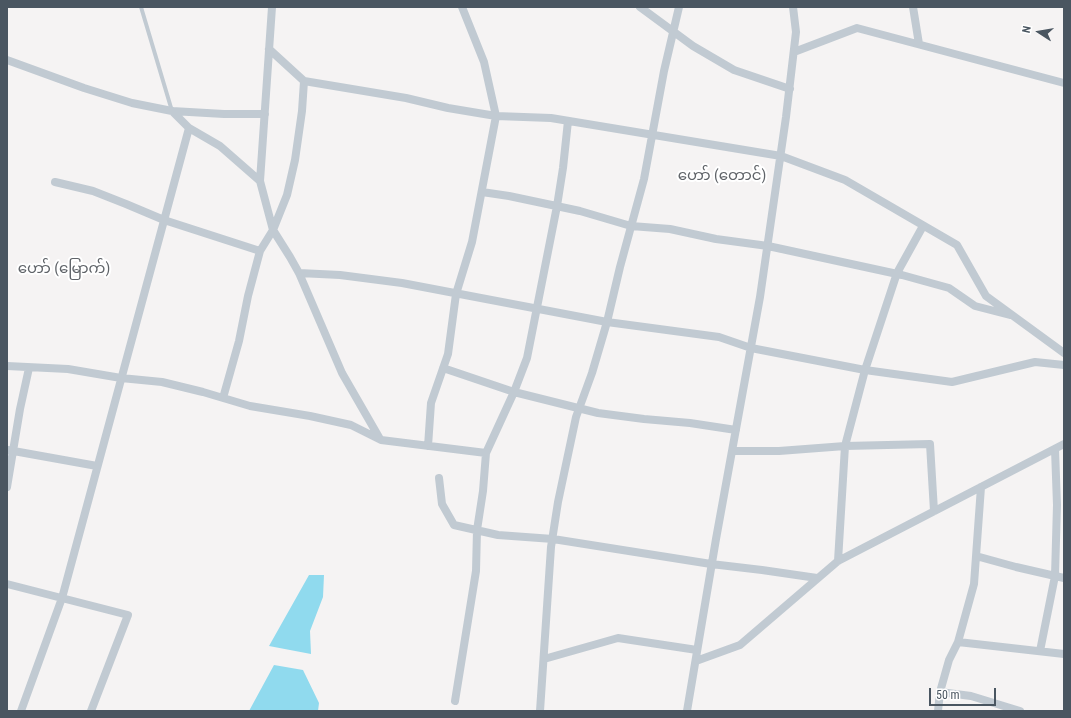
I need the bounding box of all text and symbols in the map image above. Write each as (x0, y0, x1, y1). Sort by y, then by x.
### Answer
north arrow (1019, 12, 1059, 52)
text: N (1020, 25, 1034, 34)
district label: ဟော် (တောင်) (678, 167, 766, 185)
district label: ဟော် (မြောက်) (18, 260, 110, 278)
scale bar (931, 680, 998, 706)
text: 50 m (936, 688, 960, 702)

